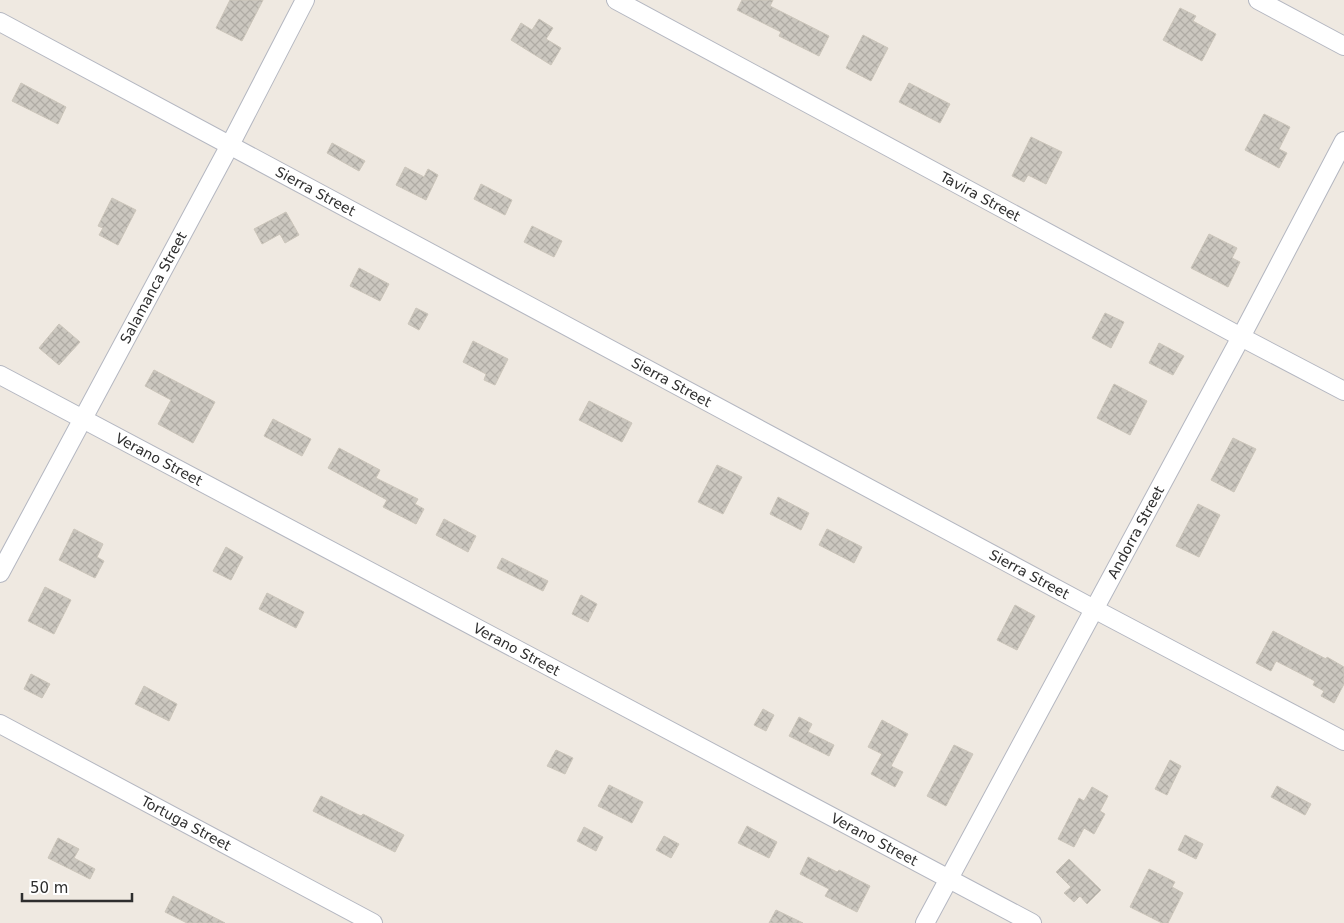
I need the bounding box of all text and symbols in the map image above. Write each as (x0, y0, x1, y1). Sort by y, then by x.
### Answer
street label: Sierra Street (273, 163, 359, 219)
street label: Tavira Street (937, 168, 1024, 225)
street label: Salamanca Street (117, 229, 190, 346)
street label: Sierra Street (629, 354, 715, 410)
street label: Verano Street (113, 430, 206, 489)
street label: Andorra Street (1104, 483, 1167, 581)
street label: Sierra Street (987, 546, 1072, 602)
street label: Verano Street (471, 620, 563, 679)
street label: Tortuga Street (138, 792, 234, 854)
street label: Verano Street (828, 810, 921, 869)
scale bar (22, 870, 132, 902)
text: 50 m (30, 879, 68, 897)

